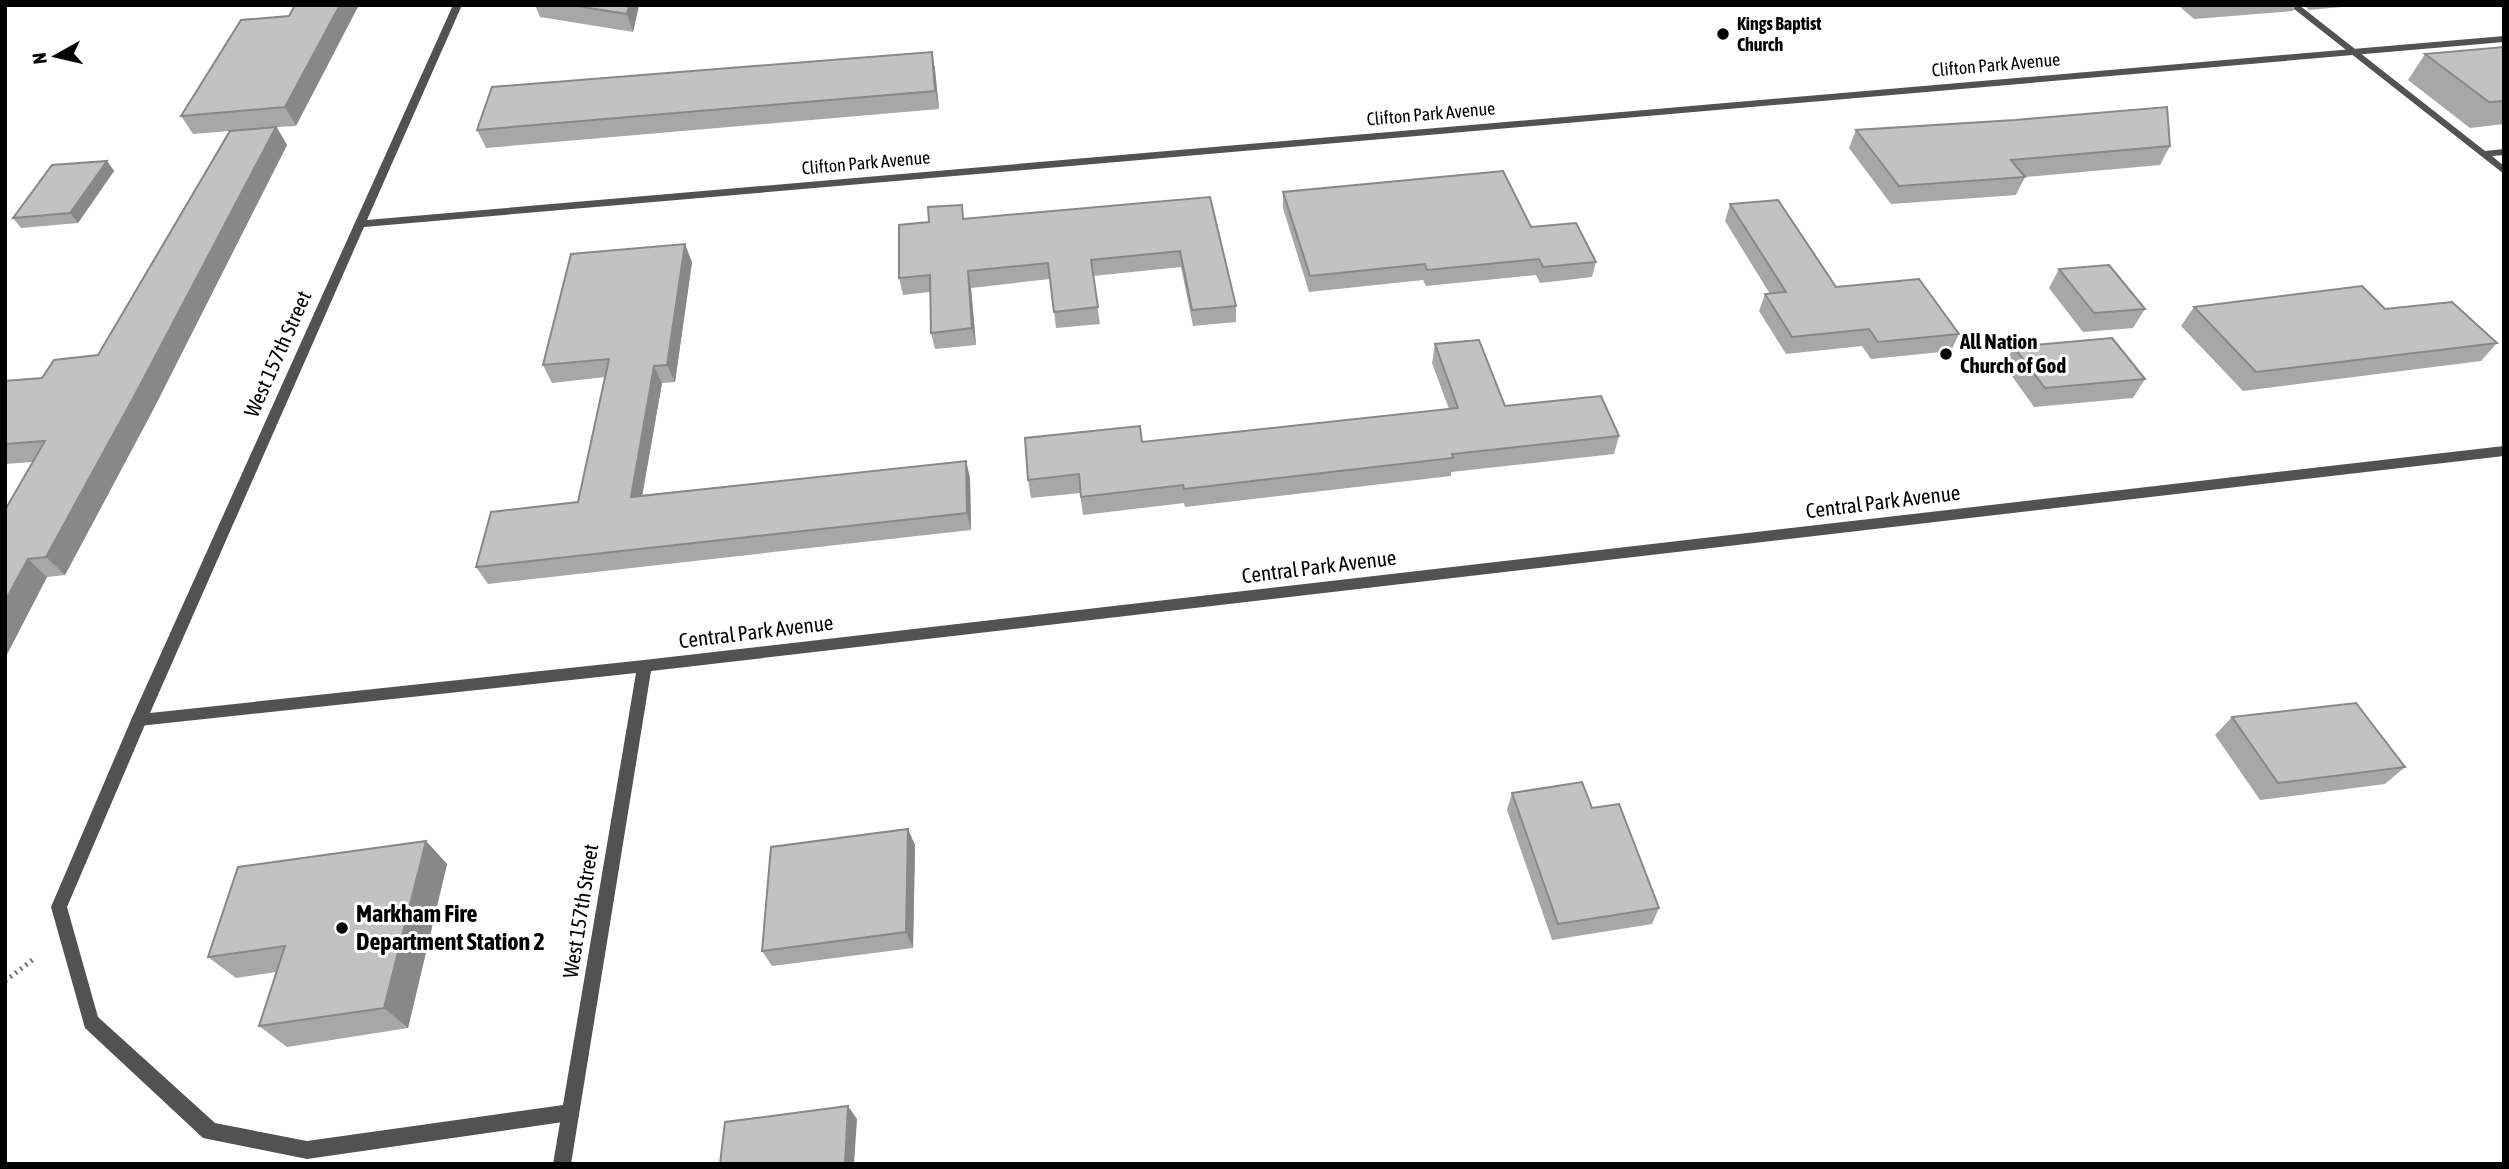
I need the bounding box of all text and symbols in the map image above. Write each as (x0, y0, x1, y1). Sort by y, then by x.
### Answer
place label: Kings Baptist Church (1737, 13, 1822, 55)
north arrow (21, 21, 91, 91)
marker: Kings Baptist Church (1715, 26, 1731, 42)
street label: Clifton Park Avenue (1931, 48, 2061, 81)
text: N (27, 51, 51, 65)
street label: Clifton Park Avenue (1366, 97, 1496, 130)
street label: Clifton Park Avenue (801, 146, 931, 179)
street label: West 157th Street (239, 287, 316, 420)
place label: All Nation Church of God (1959, 329, 2066, 377)
marker: All Nation Church of God (1938, 346, 1954, 362)
street label: Central Park Avenue (1804, 480, 1961, 522)
street label: Central Park Avenue (1240, 545, 1397, 587)
street label: Central Park Avenue (677, 610, 834, 652)
street label: West 157th Street (558, 842, 602, 980)
place label: Markham Fire Department Station 2 (356, 900, 545, 955)
marker: Markham Fire Department Station 2 (334, 920, 350, 936)

